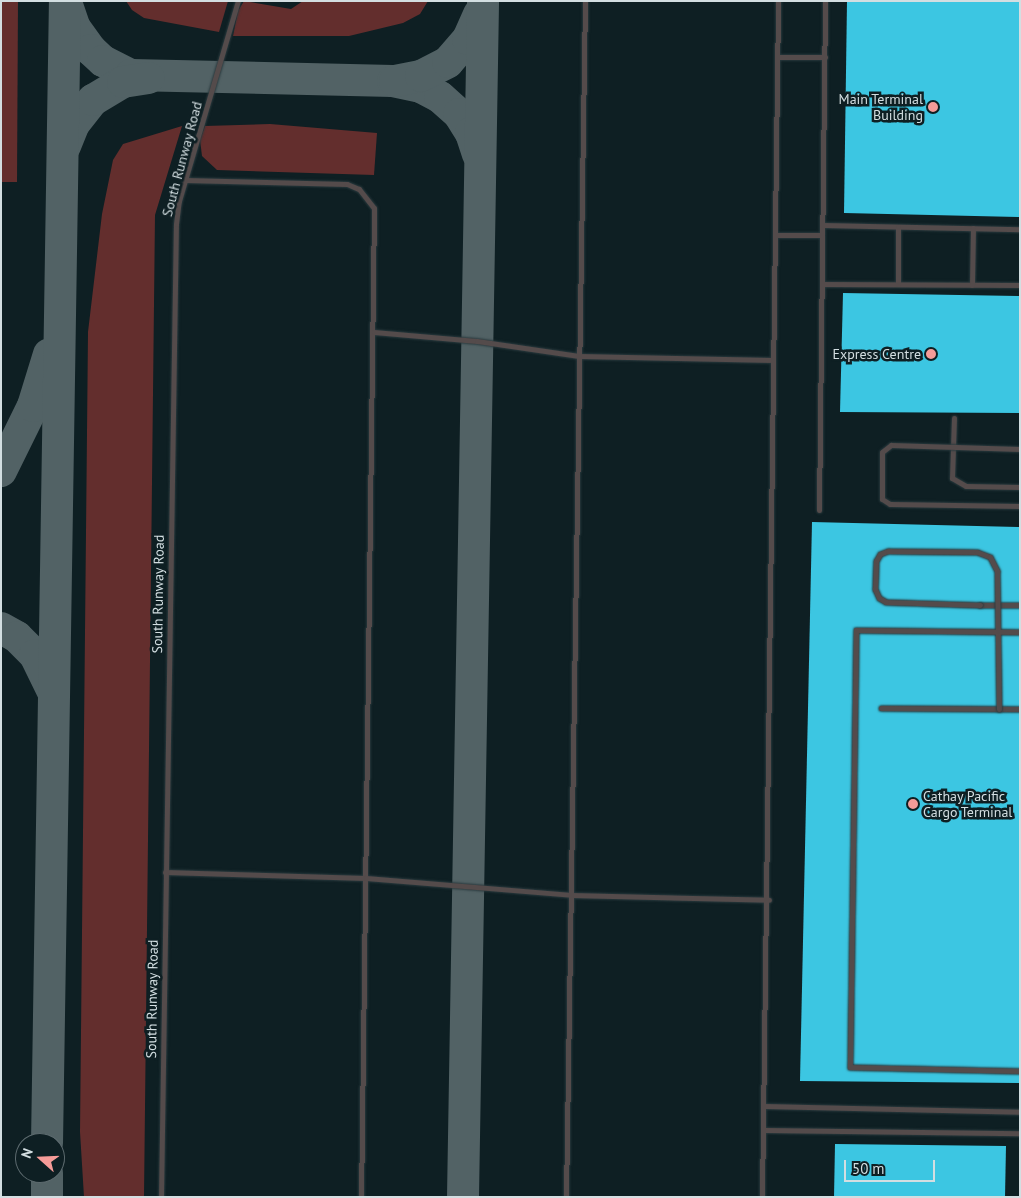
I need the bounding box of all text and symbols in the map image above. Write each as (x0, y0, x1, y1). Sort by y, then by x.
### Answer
place label: Main Terminal Building (838, 91, 923, 124)
street label: South Runway Road (158, 99, 206, 219)
marker: Main Terminal Building (927, 101, 939, 113)
place label: Express Centre (832, 346, 921, 362)
marker: Express Centre (925, 348, 937, 360)
street label: South Runway Road (149, 534, 167, 654)
place label: Cathay Pacific Cargo Terminal (923, 788, 1013, 820)
marker: Cathay Pacific Cargo Terminal (907, 798, 919, 810)
street label: South Runway Road (143, 939, 161, 1059)
north arrow (15, 1133, 65, 1183)
text: N (17, 1146, 37, 1161)
scale bar (846, 1150, 937, 1182)
text: 50 m (852, 1159, 885, 1178)

